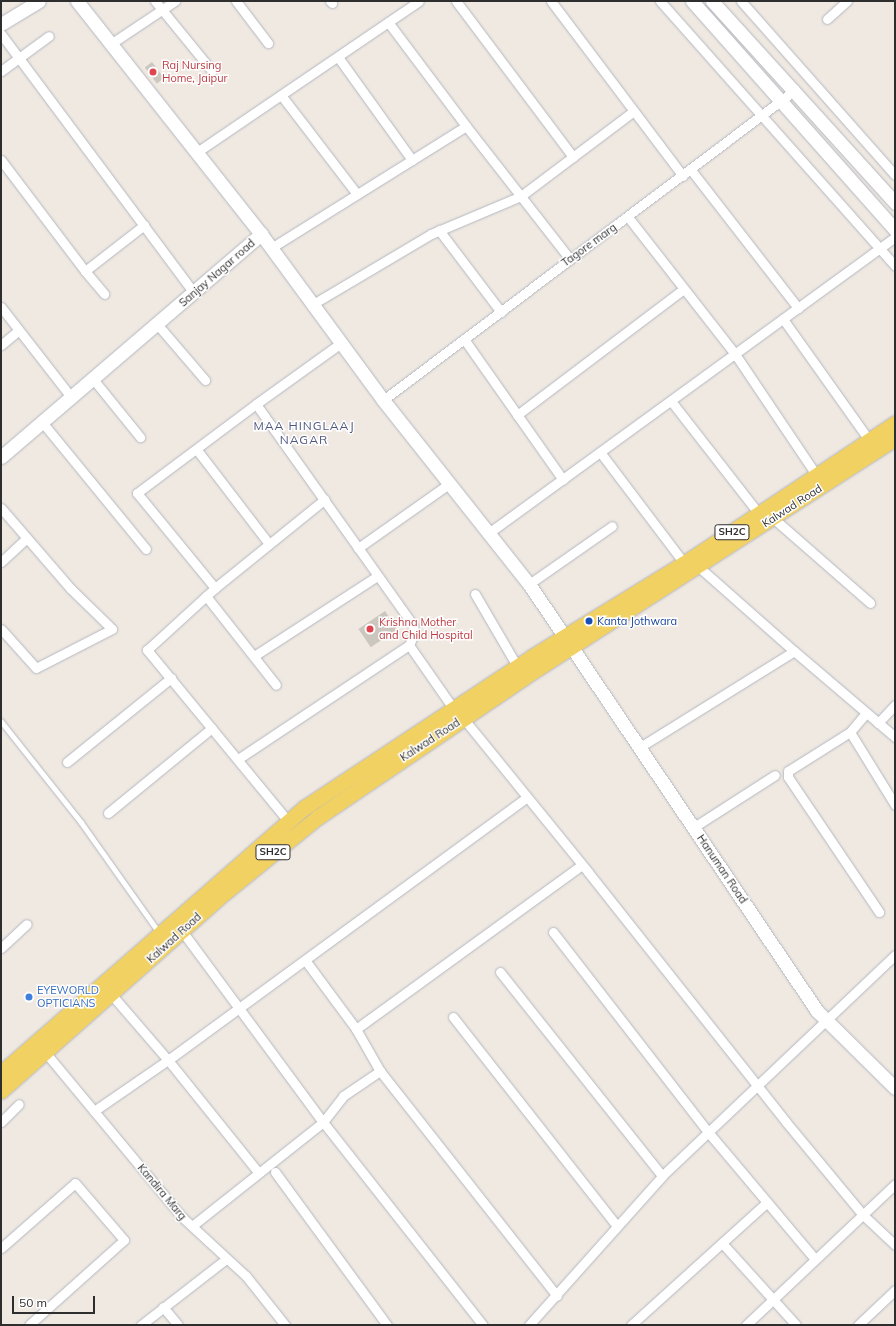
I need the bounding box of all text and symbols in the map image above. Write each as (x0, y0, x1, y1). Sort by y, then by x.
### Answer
place label: Raj Nursing Home, Jaipur (162, 59, 228, 85)
marker: Raj Nursing Home, Jaipur (147, 66, 159, 78)
street label: Tagore marg (559, 221, 619, 269)
street label: Sanjay Nagar road (176, 236, 258, 310)
district label: MAA HINGLAAJ NAGAR (253, 419, 355, 447)
street label: Kalwad Road (760, 482, 824, 530)
road number: SH2C (714, 524, 750, 540)
place label: Kanta Jothwara (597, 614, 677, 628)
place label: Krishna Mother and Child Hospital (379, 616, 473, 642)
marker: Kanta Jothwara (584, 616, 594, 626)
marker: Krishna Mother and Child Hospital (364, 623, 376, 635)
street label: Kalwad Road (398, 716, 462, 764)
street label: Hanuman Road (694, 832, 750, 906)
road number: SH2C (255, 844, 291, 860)
street label: Kalwad Road (144, 910, 204, 966)
place label: EYEWORLD OPTICIANS (37, 984, 99, 1010)
marker: EYEWORLD OPTICIANS (24, 992, 34, 1002)
street label: Kandira Marg (135, 1161, 189, 1223)
scale bar (14, 1288, 97, 1314)
text: 50 m (19, 1295, 47, 1310)

